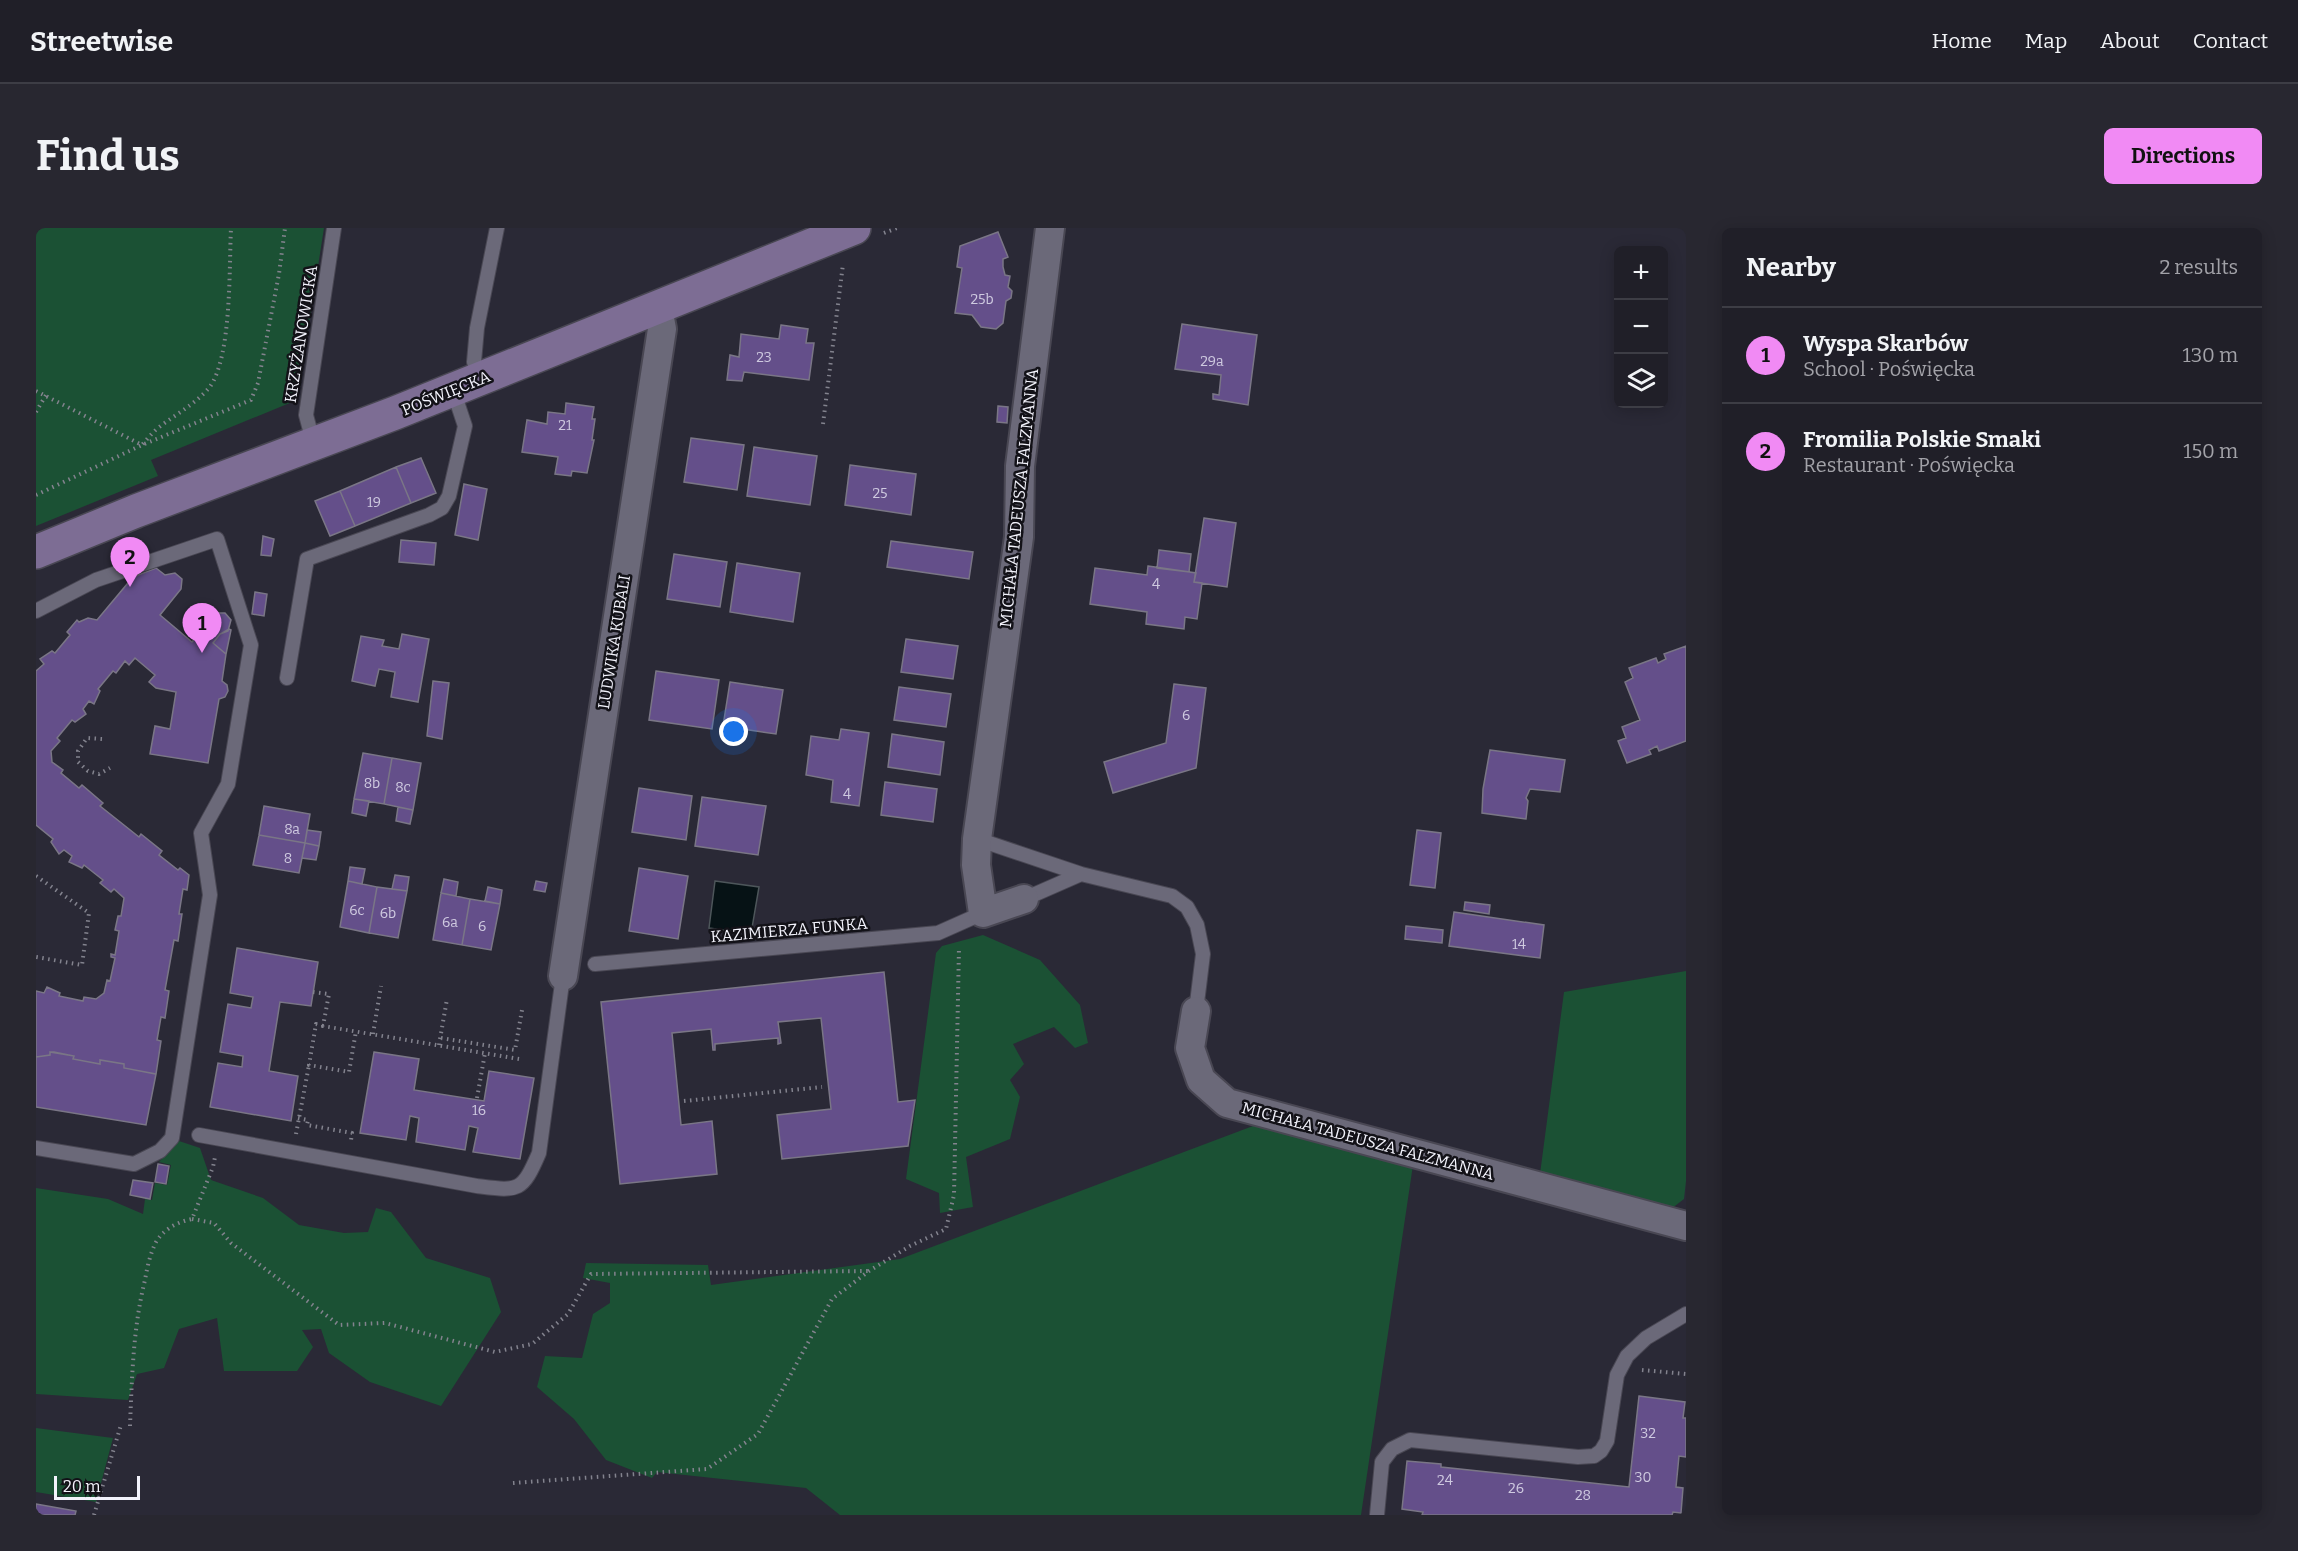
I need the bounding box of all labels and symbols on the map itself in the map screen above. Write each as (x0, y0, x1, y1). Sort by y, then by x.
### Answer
street label: KRZYŻANOWICKA (281, 263, 321, 404)
house number: 25b (970, 291, 994, 308)
house number: 23 (756, 349, 772, 366)
house number: 29a (1200, 353, 1224, 370)
street label: POŚWIĘCKA (399, 365, 494, 419)
street label: MICHAŁA TADEUSZA FALZMANNA (996, 367, 1042, 628)
house number: 21 (558, 417, 572, 434)
house number: 25 (872, 485, 888, 502)
house number: 19 (367, 494, 381, 511)
pin: 2 (110, 538, 149, 587)
street label: LUDWIKA KUBALI (594, 574, 634, 710)
house number: 4 (1152, 576, 1160, 593)
pin: 1 (182, 604, 222, 653)
house number: 6 (1182, 707, 1190, 724)
your location (719, 717, 748, 746)
house number: 8b (364, 775, 380, 792)
house number: 8c (395, 779, 411, 796)
house number: 4 (843, 786, 851, 803)
house number: 8a (284, 821, 300, 838)
house number: 8 (284, 850, 292, 867)
house number: 6c (349, 902, 365, 919)
house number: 6b (380, 905, 396, 922)
house number: 6a (442, 914, 458, 931)
street label: KAZIMIERZA FUNKA (710, 914, 869, 946)
house number: 6 (478, 918, 486, 935)
house number: 14 (1512, 936, 1526, 953)
street label: MICHAŁA TADEUSZA FALZMANNA (1240, 1098, 1497, 1184)
house number: 16 (472, 1102, 486, 1119)
house number: 32 (1640, 1425, 1656, 1442)
house number: 30 (1635, 1469, 1651, 1486)
house number: 24 (1437, 1472, 1453, 1489)
scale bar (54, 1473, 140, 1500)
house number: 26 (1508, 1480, 1524, 1497)
house number: 28 (1575, 1487, 1591, 1504)

